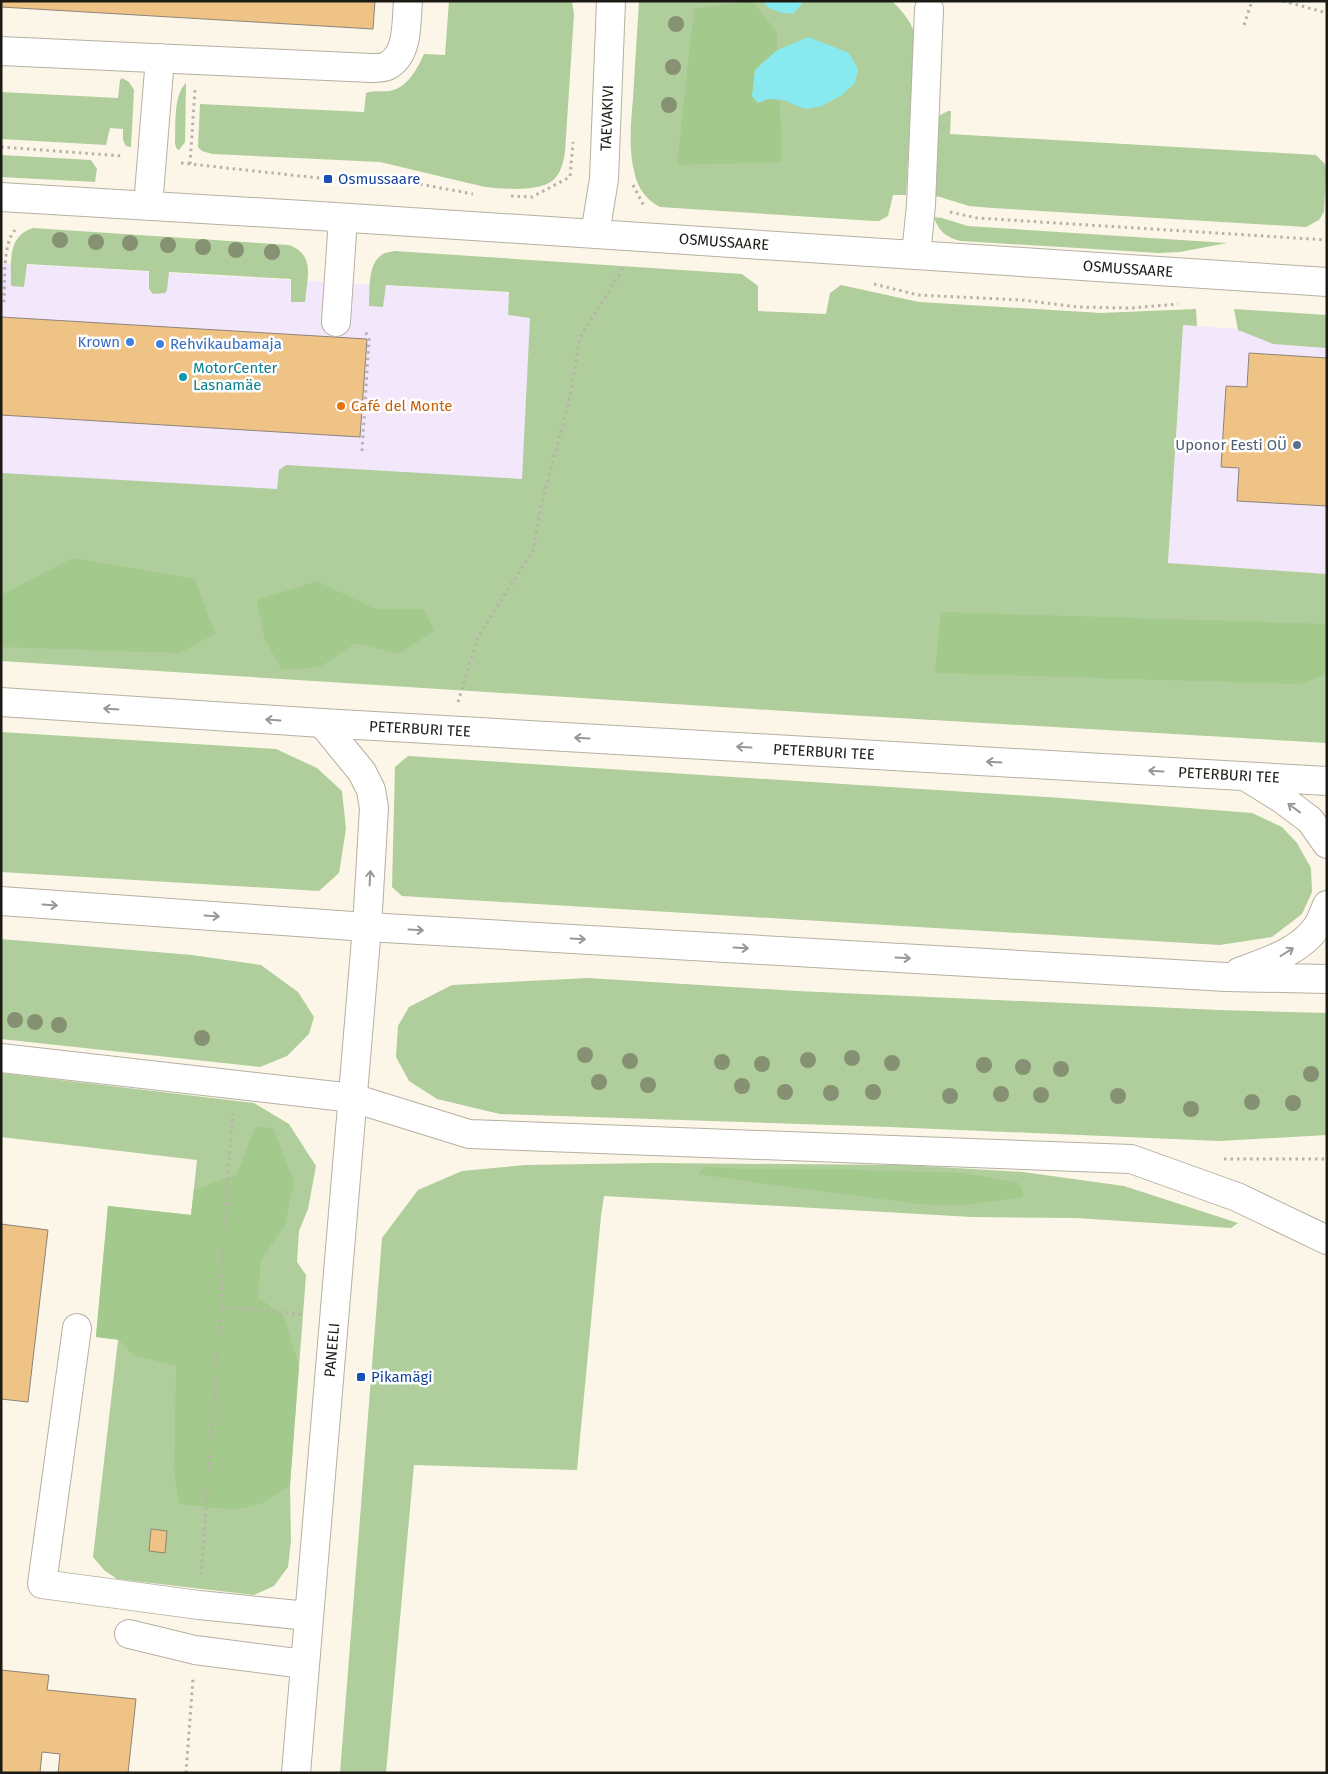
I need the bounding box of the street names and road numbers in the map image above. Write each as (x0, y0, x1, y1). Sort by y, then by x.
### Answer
street label: TAEVAKIVI (597, 85, 617, 151)
street label: OSMUSSAARE (678, 230, 770, 254)
street label: OSMUSSAARE (1082, 257, 1174, 281)
street label: PETERBURI TEE (369, 717, 471, 741)
street label: PETERBURI TEE (773, 740, 875, 764)
street label: PETERBURI TEE (1178, 763, 1280, 787)
street label: PANEELI (321, 1322, 343, 1378)

